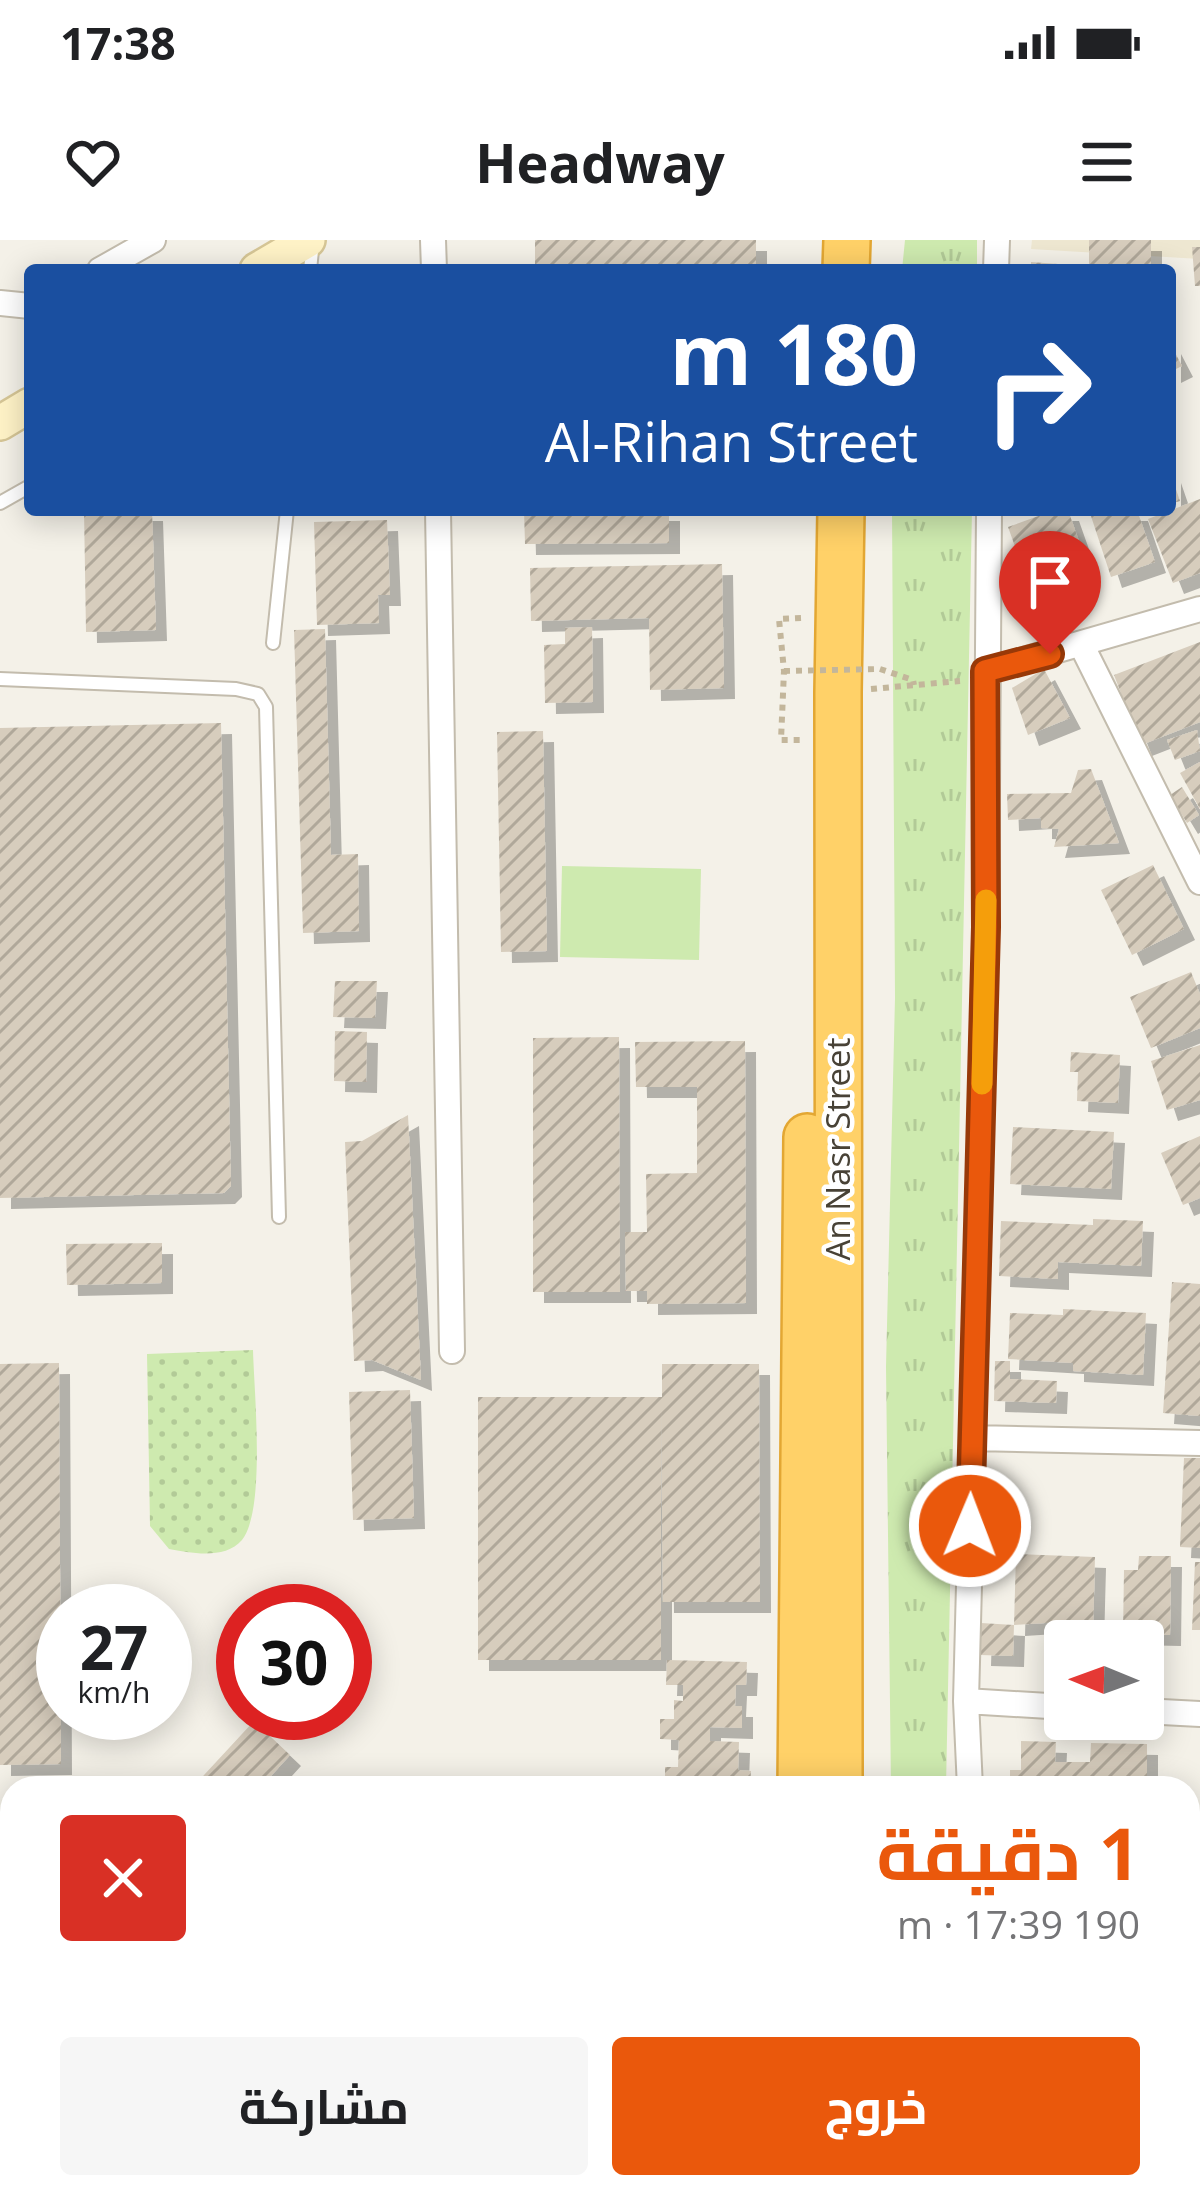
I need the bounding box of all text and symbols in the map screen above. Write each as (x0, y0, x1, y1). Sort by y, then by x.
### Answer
text: 17:38 (60, 12, 176, 73)
text: Headway (475, 125, 725, 199)
icon: heart (60, 129, 126, 195)
icon: menu (1074, 129, 1140, 195)
text: 180 m (670, 295, 918, 410)
icon: right (960, 312, 1116, 468)
text: Al-Rihan Street (545, 404, 918, 478)
pin (999, 531, 1101, 654)
icon: arrive (1017, 549, 1083, 615)
street label: An Nasr Street (815, 1038, 860, 1260)
position arrow (907, 1463, 1033, 1589)
speed limit sign: 30 (216, 1584, 372, 1740)
text: 27 (80, 1606, 148, 1688)
north arrow (1044, 1620, 1164, 1740)
map controls (1044, 1620, 1164, 1740)
text: km/h (78, 1671, 150, 1712)
text: 1 دقيقة (877, 1803, 1140, 1901)
button: close (60, 1815, 186, 1941)
text: 190 m · 17:39 (897, 1897, 1140, 1950)
button: مشاركة (60, 2037, 588, 2175)
button: خروج (612, 2037, 1140, 2175)

